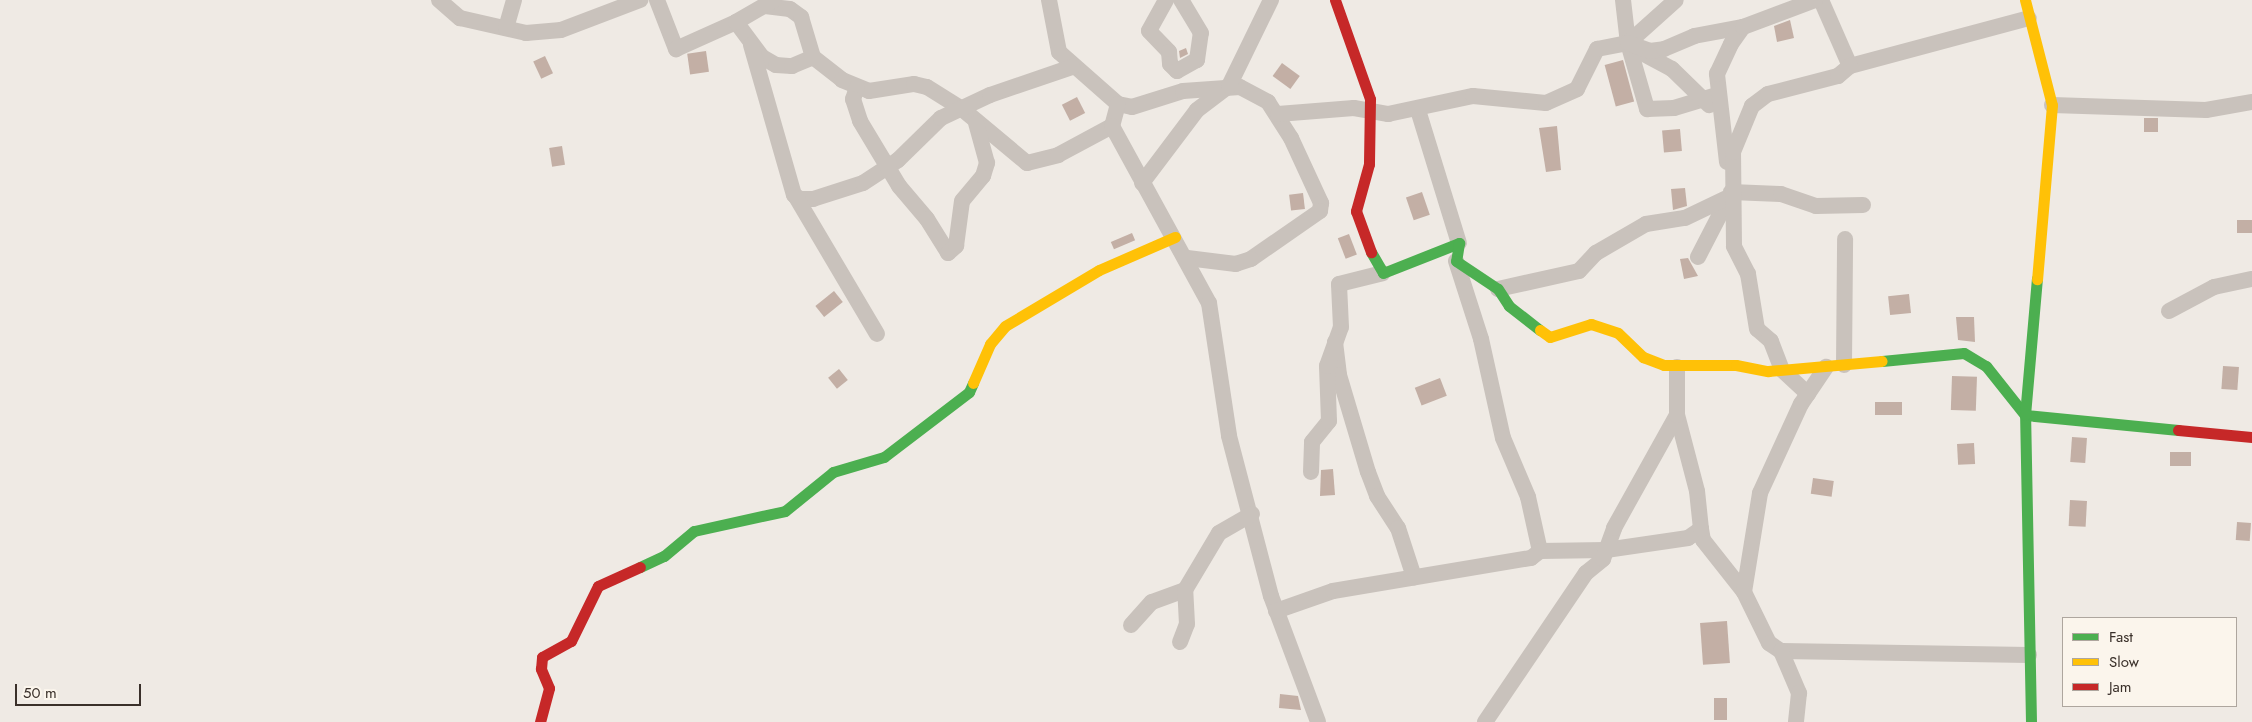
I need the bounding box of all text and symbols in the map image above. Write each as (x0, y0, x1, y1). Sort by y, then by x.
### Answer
legend (2062, 617, 2237, 707)
text: Fast (2109, 626, 2133, 648)
text: Slow (2109, 651, 2139, 673)
scale bar (18, 674, 144, 706)
text: Jam (2109, 676, 2132, 698)
text: 50 m (23, 682, 57, 704)

